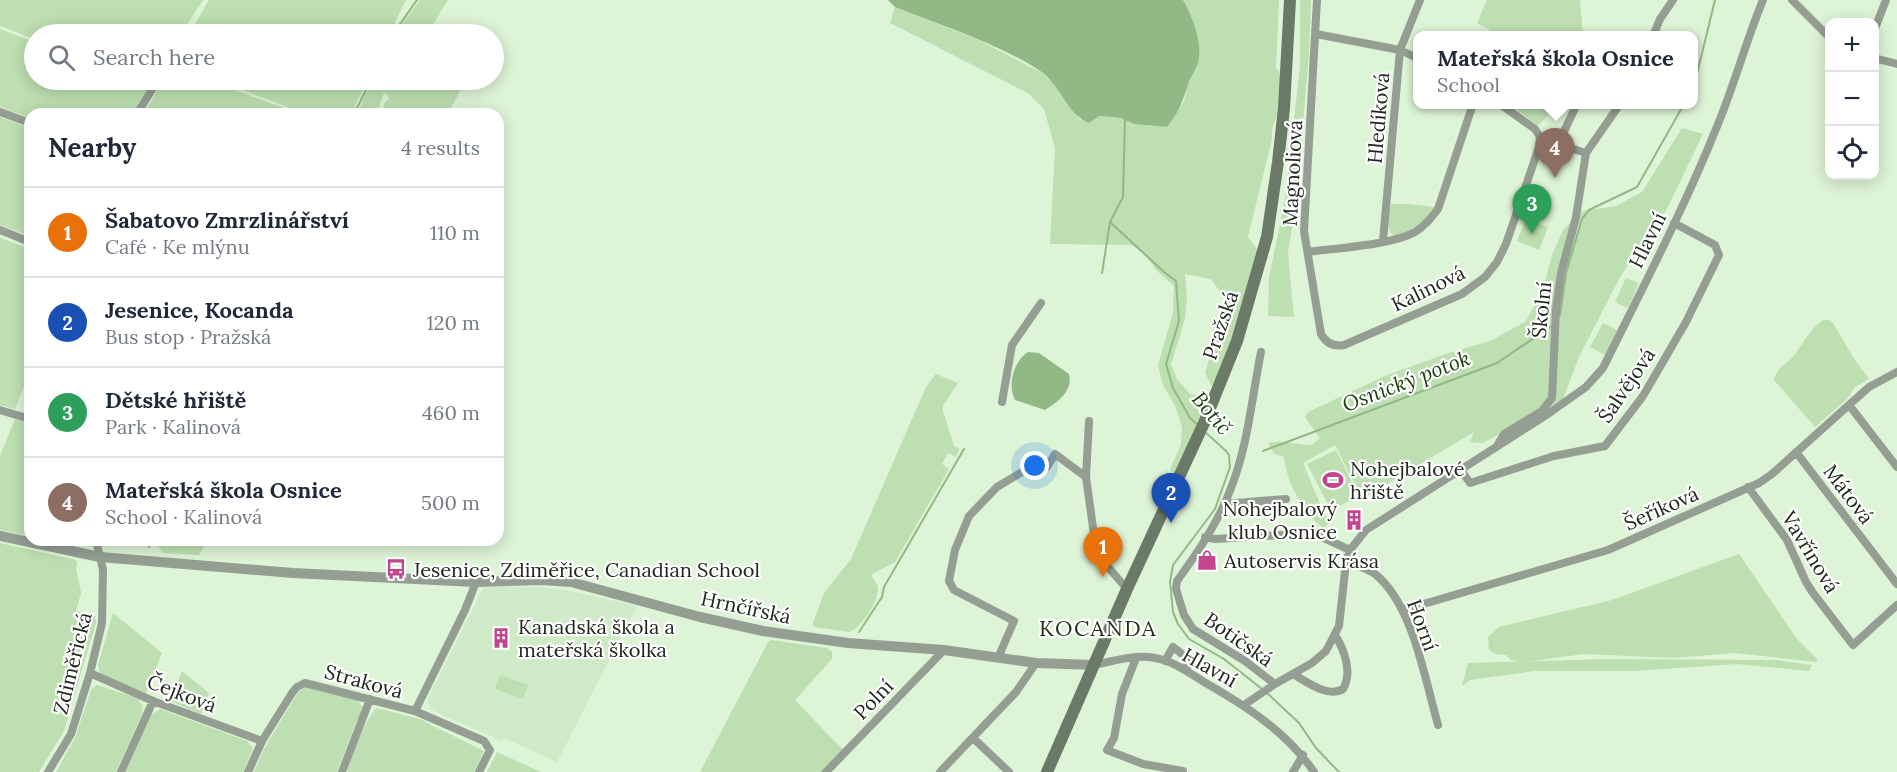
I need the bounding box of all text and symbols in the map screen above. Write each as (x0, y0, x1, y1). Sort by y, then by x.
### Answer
map controls (1825, 18, 1879, 180)
button: + (1825, 18, 1879, 72)
search box (24, 24, 504, 90)
popup (1413, 31, 1698, 109)
icon: search (45, 41, 78, 74)
text: Search here (93, 43, 215, 71)
text: Mateřská škola Osnice (1437, 44, 1674, 72)
street label: Hledíková (1362, 71, 1394, 165)
text: School (1437, 72, 1500, 97)
button: − (1825, 72, 1879, 126)
street label: Magnoliová (1277, 119, 1307, 227)
button: locate (1825, 126, 1879, 180)
pin: 4 (1536, 128, 1574, 178)
text: Nearby (48, 131, 136, 164)
text: 4 results (401, 135, 480, 160)
pin: 3 (1512, 184, 1552, 234)
text: Šabatovo Zmrzlinářství (105, 206, 349, 234)
street label: Hlavní (1623, 208, 1671, 272)
text: 1 (63, 220, 72, 245)
text: 110 m (430, 220, 480, 245)
text: Café · Ke mlýnu (105, 234, 250, 259)
street label: Kalinová (1387, 259, 1469, 317)
street label: Školní (1526, 280, 1556, 340)
street label: Pražská (1197, 287, 1243, 363)
text: Jesenice, Kocanda (105, 296, 294, 324)
text: 2 (62, 310, 73, 335)
text: 120 m (426, 310, 480, 335)
text: Bus stop · Pražská (105, 324, 271, 349)
street label: Šalvějová (1592, 343, 1660, 427)
water label: Osnický potok (1338, 344, 1474, 418)
text: Dětské hřiště (105, 386, 246, 414)
water label: Botič (1186, 386, 1238, 440)
text: 3 (62, 400, 73, 425)
text: 460 m (422, 400, 480, 425)
text: Park · Kalinová (105, 414, 241, 439)
your location (1020, 451, 1049, 480)
place label: Nohejbalové hřiště (1350, 456, 1465, 504)
street label: Mátová (1819, 459, 1879, 529)
sports icon: Nohejbalové hřiště (1321, 468, 1345, 492)
pin: 2 (1152, 474, 1190, 523)
text: Mateřská škola Osnice (105, 476, 342, 504)
street label: Šeříková (1620, 481, 1702, 535)
text: 4 (62, 490, 73, 515)
text: 500 m (421, 490, 480, 515)
place label: Nohejbalový klub Osnice (1223, 496, 1337, 544)
text: School · Kalinová (105, 504, 262, 529)
street label: Vavřínová (1776, 506, 1845, 597)
building icon: Nohejbalový klub Osnice (1342, 508, 1366, 532)
pin: 1 (1084, 528, 1122, 577)
shop icon: Autoservis Krása (1195, 548, 1219, 572)
place label: Autoservis Krása (1223, 548, 1379, 573)
bus stop icon: Jesenice, Zdiměřice, Canadian School (384, 557, 408, 581)
place label: Jesenice, Zdiměřice, Canadian School (412, 557, 760, 582)
street label: Hrnčířská (699, 585, 793, 629)
street label: Horní (1402, 596, 1444, 654)
street label: Botičská (1200, 606, 1278, 672)
street label: Zdiměřická (47, 609, 97, 717)
place label: Kanadská škola a mateřská školka (518, 614, 675, 662)
district label: KOCANDA (1039, 614, 1157, 642)
building icon: Kanadská škola a mateřská školka (489, 626, 513, 650)
street label: Hlavní (1178, 642, 1242, 692)
street label: Straková (322, 659, 406, 703)
street label: Čejková (144, 668, 220, 718)
street label: Polní (848, 673, 898, 725)

